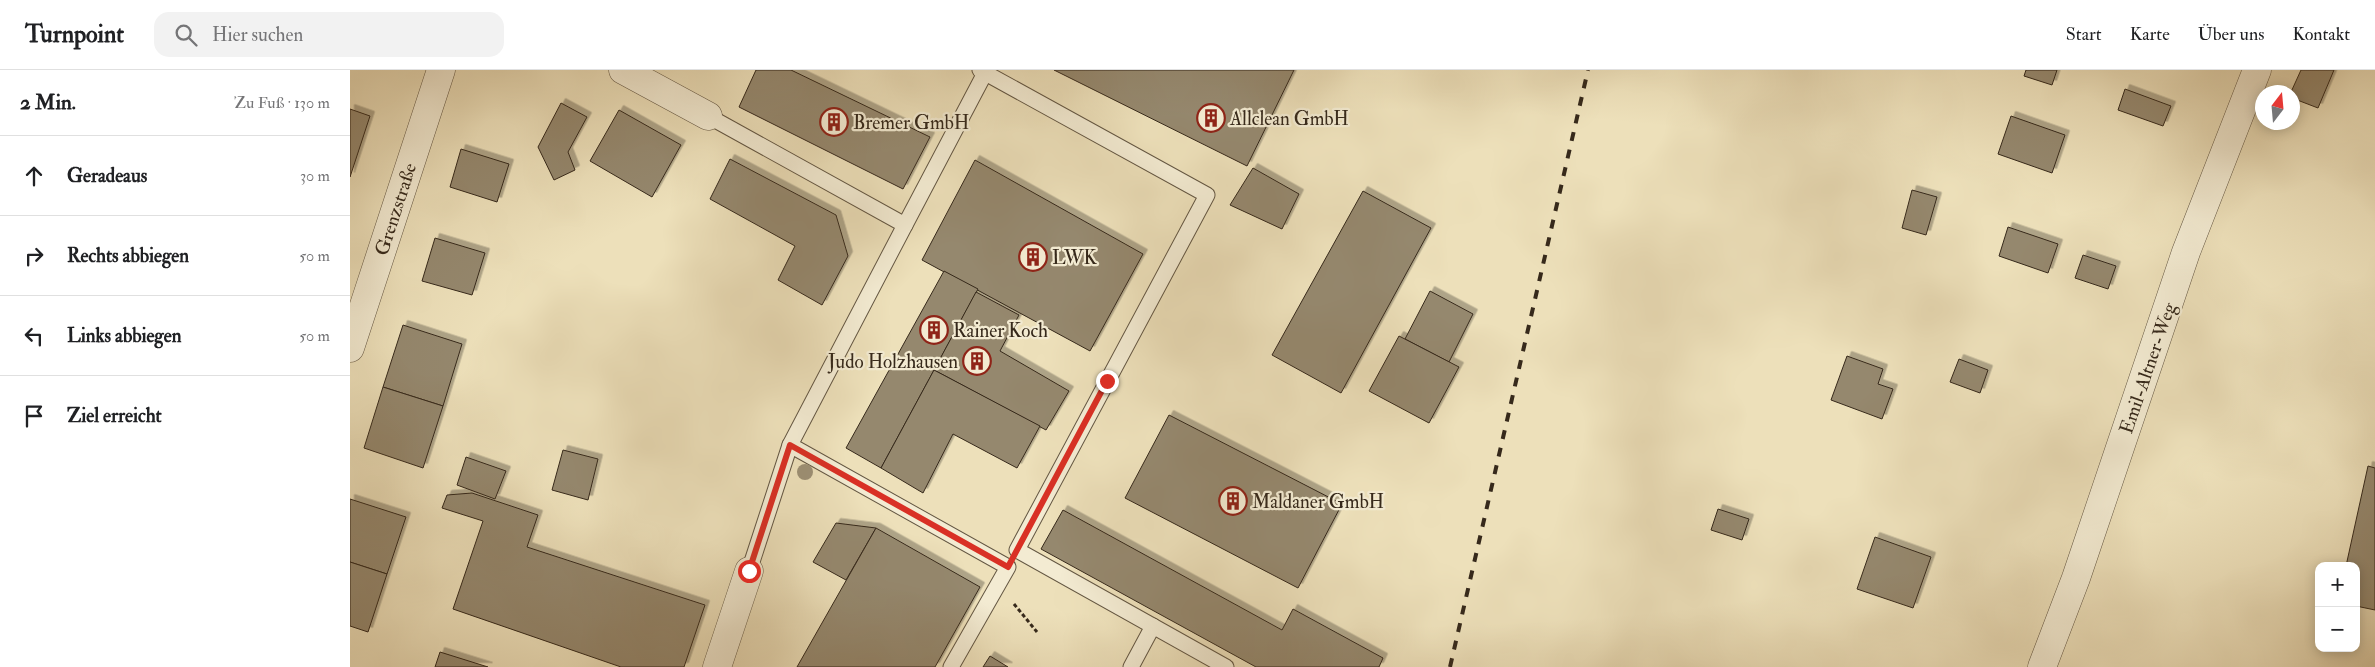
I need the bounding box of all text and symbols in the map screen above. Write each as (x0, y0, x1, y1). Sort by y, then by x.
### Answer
search box (154, 12, 504, 57)
text: Turnpoint (25, 19, 124, 50)
icon: search (172, 21, 200, 49)
text: Hier suchen (212, 23, 303, 47)
text: Start (2066, 23, 2102, 46)
text: Karte (2130, 23, 2170, 46)
text: Über uns (2198, 23, 2264, 46)
text: Kontakt (2292, 23, 2350, 46)
north arrow (2255, 85, 2300, 130)
text: 2 Min. (20, 89, 76, 116)
text: Zu Fuß · 130 m (234, 93, 330, 113)
building icon: Allclean GmbH (1196, 103, 1226, 133)
building icon: Bremer GmbH (819, 107, 849, 137)
place label: Allclean GmbH (1229, 107, 1349, 131)
place label: Bremer GmbH (853, 111, 969, 135)
street label: Grenzstraße (370, 160, 422, 259)
icon: ahead (20, 162, 48, 190)
text: Geradeaus (67, 164, 147, 188)
text: 30 m (300, 166, 330, 186)
icon: right (20, 242, 48, 270)
building icon: LWK (1018, 242, 1048, 272)
text: Rechts abbiegen (67, 244, 189, 268)
text: 50 m (299, 246, 330, 266)
place label: LWK (1052, 246, 1097, 270)
street label: Emil-Altner-Weg (2114, 299, 2182, 437)
building icon: Rainer Koch (919, 315, 949, 345)
place label: Rainer Koch (953, 319, 1048, 343)
icon: left (20, 322, 48, 350)
text: Links abbiegen (67, 324, 181, 348)
text: 50 m (299, 326, 330, 346)
building icon: Judo Holzhausen (962, 346, 992, 376)
place label: Judo Holzhausen (827, 350, 958, 374)
route end (1096, 370, 1119, 393)
icon: arrive (20, 402, 48, 430)
text: Ziel erreicht (67, 404, 162, 428)
building icon: Maldaner GmbH (1218, 486, 1248, 516)
place label: Maldaner GmbH (1252, 490, 1384, 514)
route start (738, 560, 761, 583)
map controls (2315, 562, 2360, 652)
button: + (2315, 562, 2360, 607)
button: − (2315, 607, 2360, 652)

